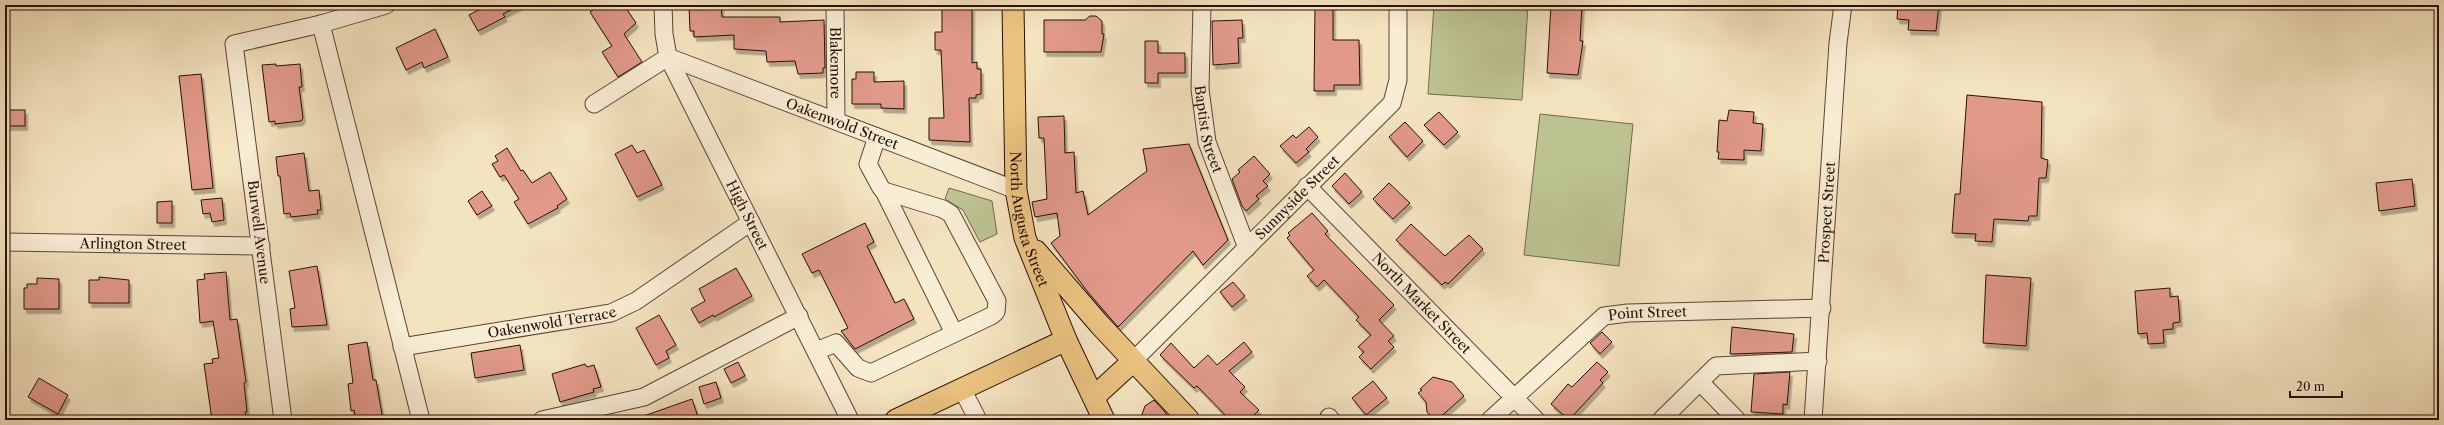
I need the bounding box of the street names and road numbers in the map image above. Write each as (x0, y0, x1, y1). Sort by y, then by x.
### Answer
street label: Blakemore (826, 27, 845, 99)
street label: Baptist Street (1191, 84, 1227, 175)
street label: Oakenwold Street (783, 94, 901, 153)
street label: North Augusta Street (1006, 151, 1053, 289)
street label: Sunnyside Street (1251, 152, 1343, 243)
street label: Prospect Street (1814, 161, 1839, 264)
street label: High Street (722, 177, 772, 253)
street label: Burwell Avenue (244, 179, 274, 285)
street label: Arlington Street (79, 234, 186, 254)
street label: North Market Street (1368, 249, 1475, 358)
street label: Point Street (1607, 302, 1687, 324)
street label: Oakenwold Terrace (486, 303, 620, 342)

